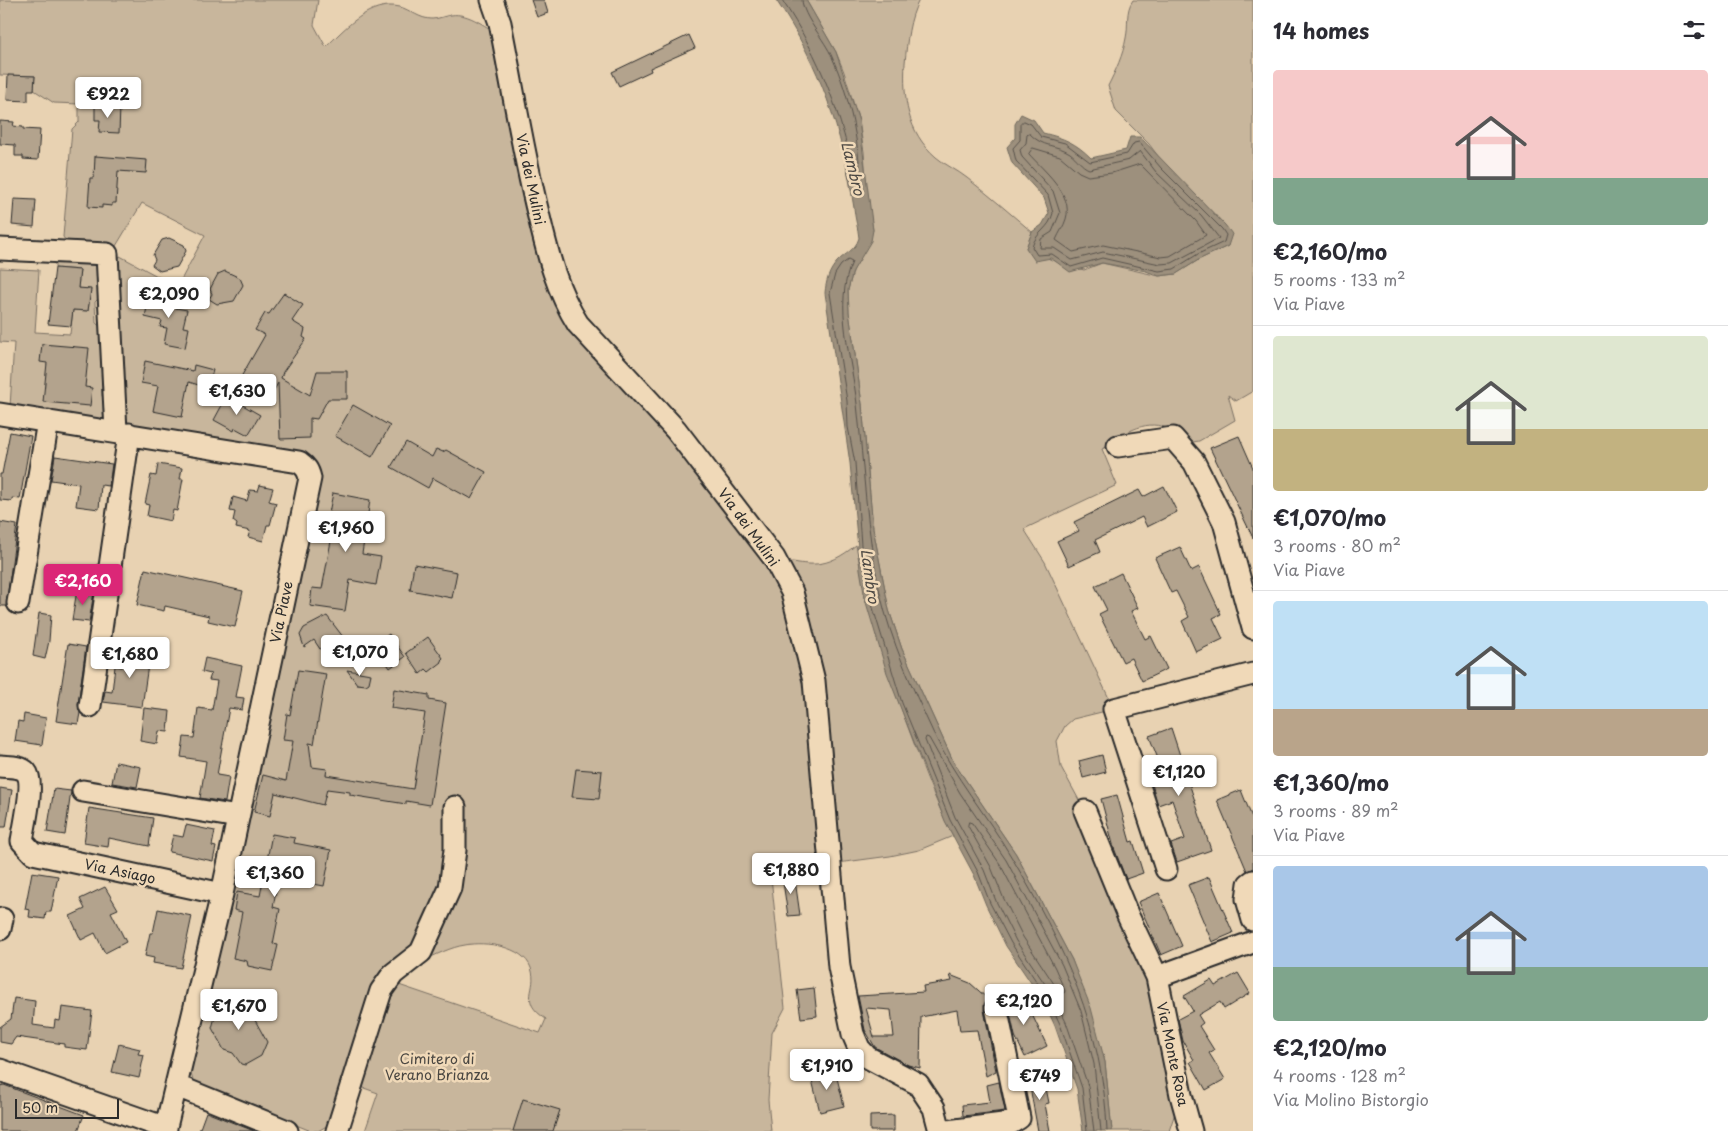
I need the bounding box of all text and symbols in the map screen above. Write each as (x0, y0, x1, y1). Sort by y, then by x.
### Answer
text: 14 homes (1273, 14, 1369, 46)
icon: filters (1680, 16, 1708, 44)
pin: €922 (78, 76, 138, 119)
text: €922 (86, 81, 130, 105)
icon: home (1446, 103, 1536, 193)
street label: Via dei Mulini (511, 131, 551, 227)
water label: Lambro (836, 139, 872, 198)
text: €2,160/mo (1273, 235, 1387, 267)
text: 5 rooms · 133 m² (1273, 267, 1406, 291)
pin: €2,090 (128, 276, 210, 319)
text: €2,090 (139, 281, 199, 305)
text: Via Piave (1273, 291, 1345, 315)
icon: home (1446, 368, 1536, 458)
pin: €1,630 (196, 374, 278, 416)
text: €1,630 (208, 378, 266, 402)
street label: Via dei Mulini (713, 483, 785, 571)
text: €1,070/mo (1273, 501, 1386, 533)
pin: €1,960 (305, 510, 387, 553)
text: €1,960 (318, 515, 374, 539)
text: 3 rooms · 80 m² (1273, 533, 1401, 557)
water label: Lambro (856, 547, 886, 605)
text: Via Piave (1273, 557, 1345, 581)
pin: €2,160 (42, 564, 124, 606)
text: €2,160 (55, 568, 111, 592)
street label: Via Piave (264, 579, 298, 645)
icon: home (1446, 633, 1536, 723)
pin: €1,070 (319, 634, 401, 677)
pin: €1,680 (89, 636, 171, 679)
text: €1,070 (332, 639, 388, 663)
text: €1,680 (102, 641, 158, 665)
pin: €1,120 (1138, 754, 1220, 797)
text: €1,120 (1153, 759, 1205, 783)
text: €1,360/mo (1273, 766, 1389, 798)
text: 3 rooms · 89 m² (1273, 798, 1398, 822)
text: Via Piave (1273, 822, 1345, 846)
pin: €1,880 (750, 852, 832, 895)
street label: Via Asiago (82, 853, 158, 889)
pin: €1,360 (234, 856, 316, 898)
text: €1,880 (763, 857, 819, 881)
text: €1,360 (246, 860, 304, 884)
icon: home (1446, 898, 1536, 988)
pin: €2,120 (983, 984, 1065, 1026)
pin: €1,670 (198, 988, 280, 1031)
text: €2,120 (996, 988, 1052, 1012)
text: €1,670 (211, 993, 267, 1017)
street label: Via Monte Rosa (1152, 1000, 1194, 1108)
text: €2,120/mo (1273, 1031, 1387, 1063)
park label: Cimitero di Verano Brianza (385, 1048, 489, 1085)
pin: €1,910 (786, 1048, 868, 1091)
text: €1,910 (801, 1053, 853, 1077)
pin: €749 (1010, 1058, 1070, 1101)
text: €749 (1019, 1063, 1061, 1087)
text: 4 rooms · 128 m² (1273, 1063, 1406, 1087)
text: Via Molino Bistorgio (1273, 1087, 1429, 1111)
scale bar (15, 1096, 119, 1119)
text: 50 m (22, 1097, 58, 1118)

